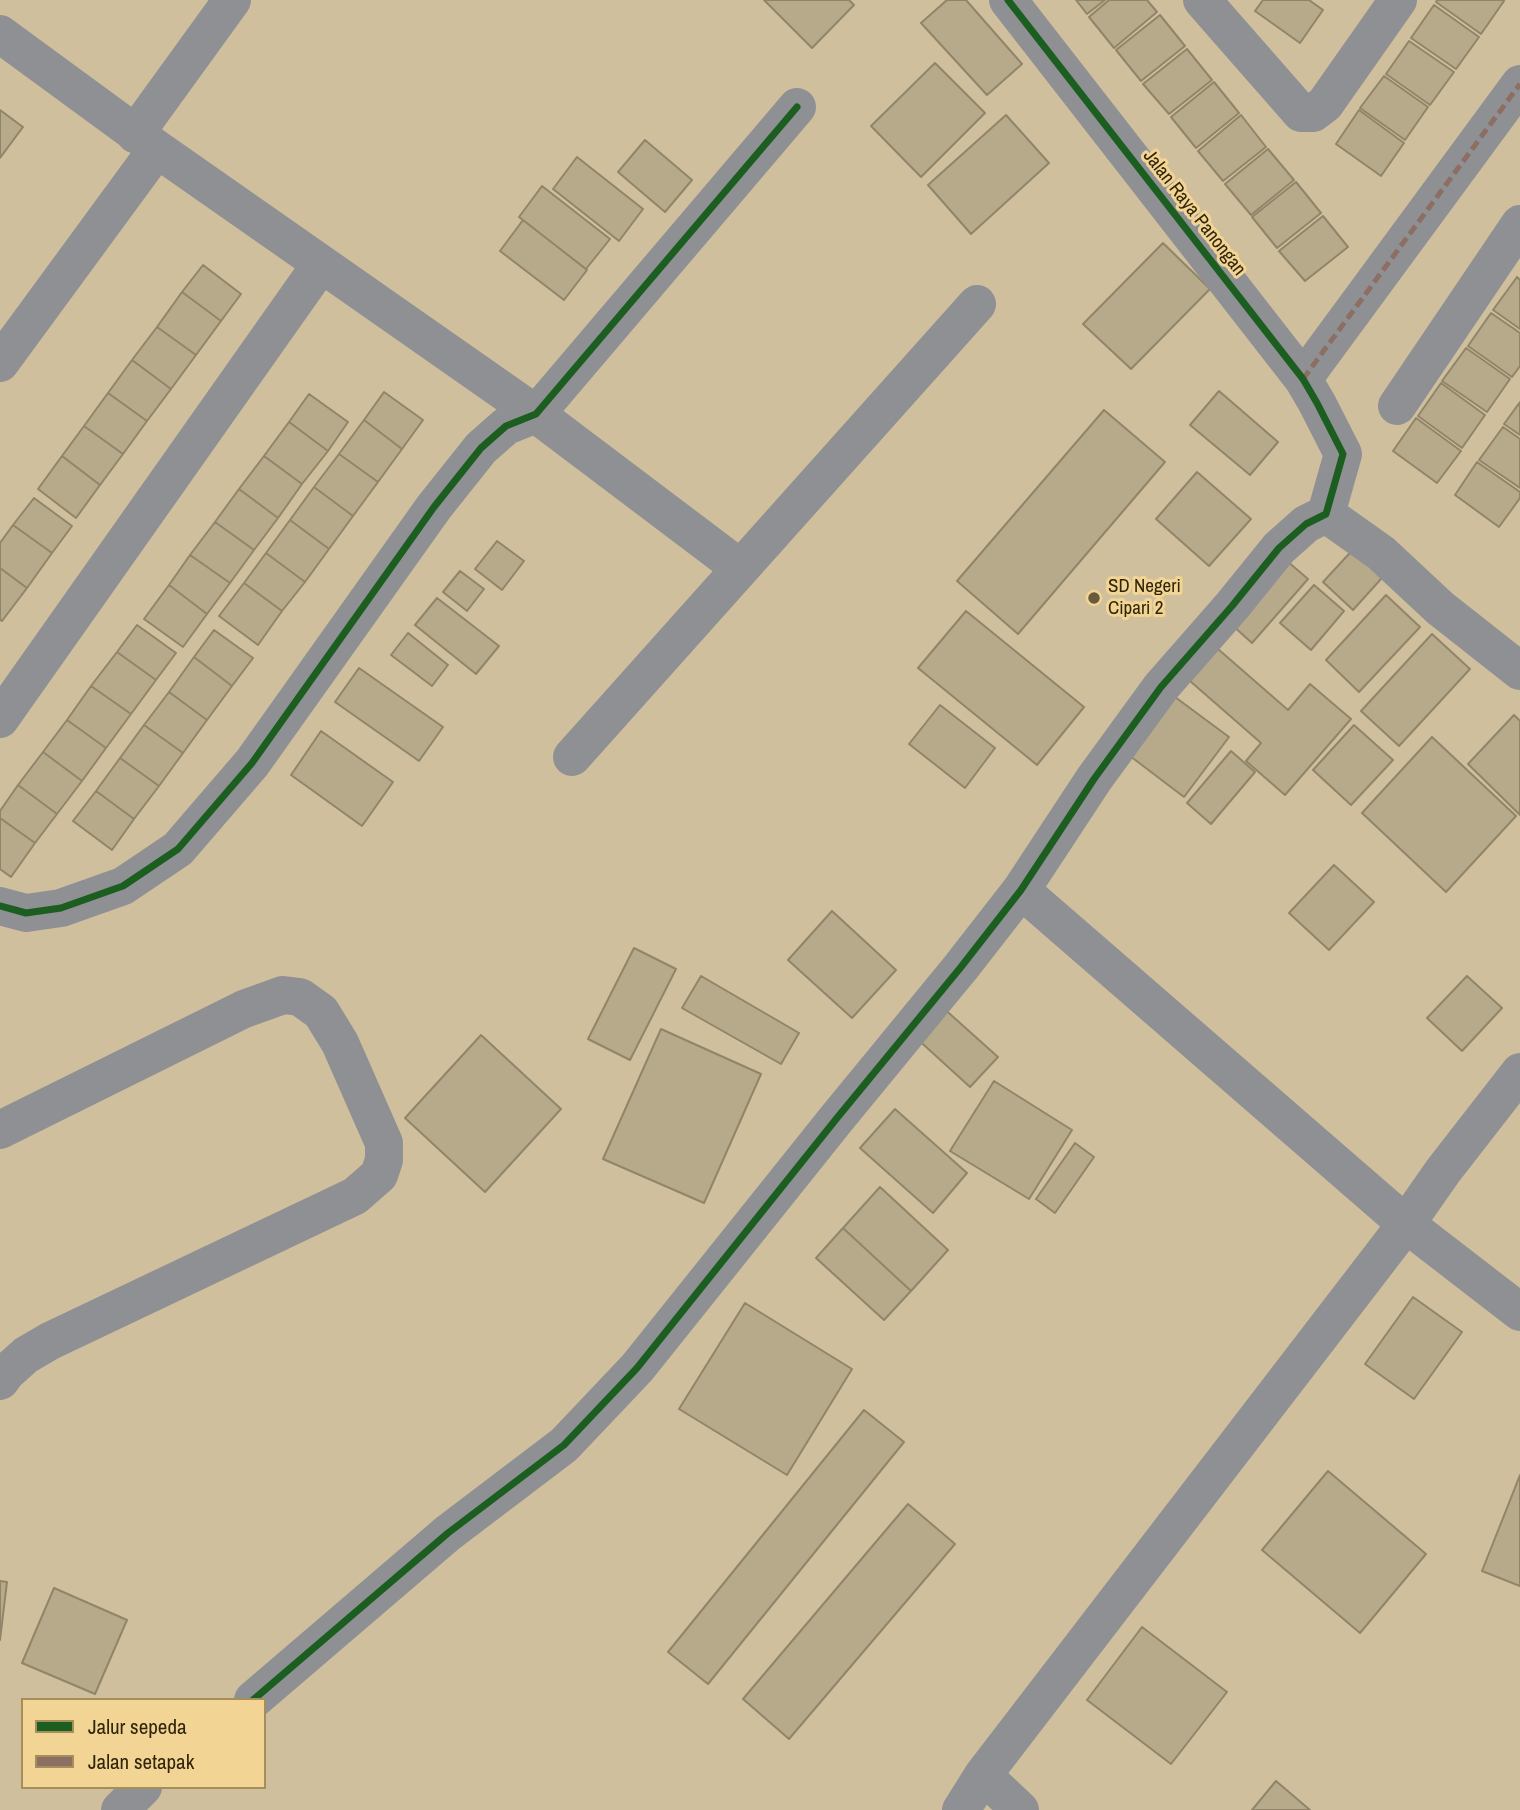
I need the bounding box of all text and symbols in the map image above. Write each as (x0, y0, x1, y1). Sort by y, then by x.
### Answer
street label: Jalan Raya Panongan (1138, 146, 1250, 280)
place label: SD Negeri Cipari 2 (1108, 576, 1181, 620)
marker: SD Negeri Cipari 2 (1086, 590, 1102, 606)
legend (21, 1698, 266, 1789)
text: Jalur sepeda (88, 1712, 187, 1741)
text: Jalan setapak (88, 1747, 194, 1776)

